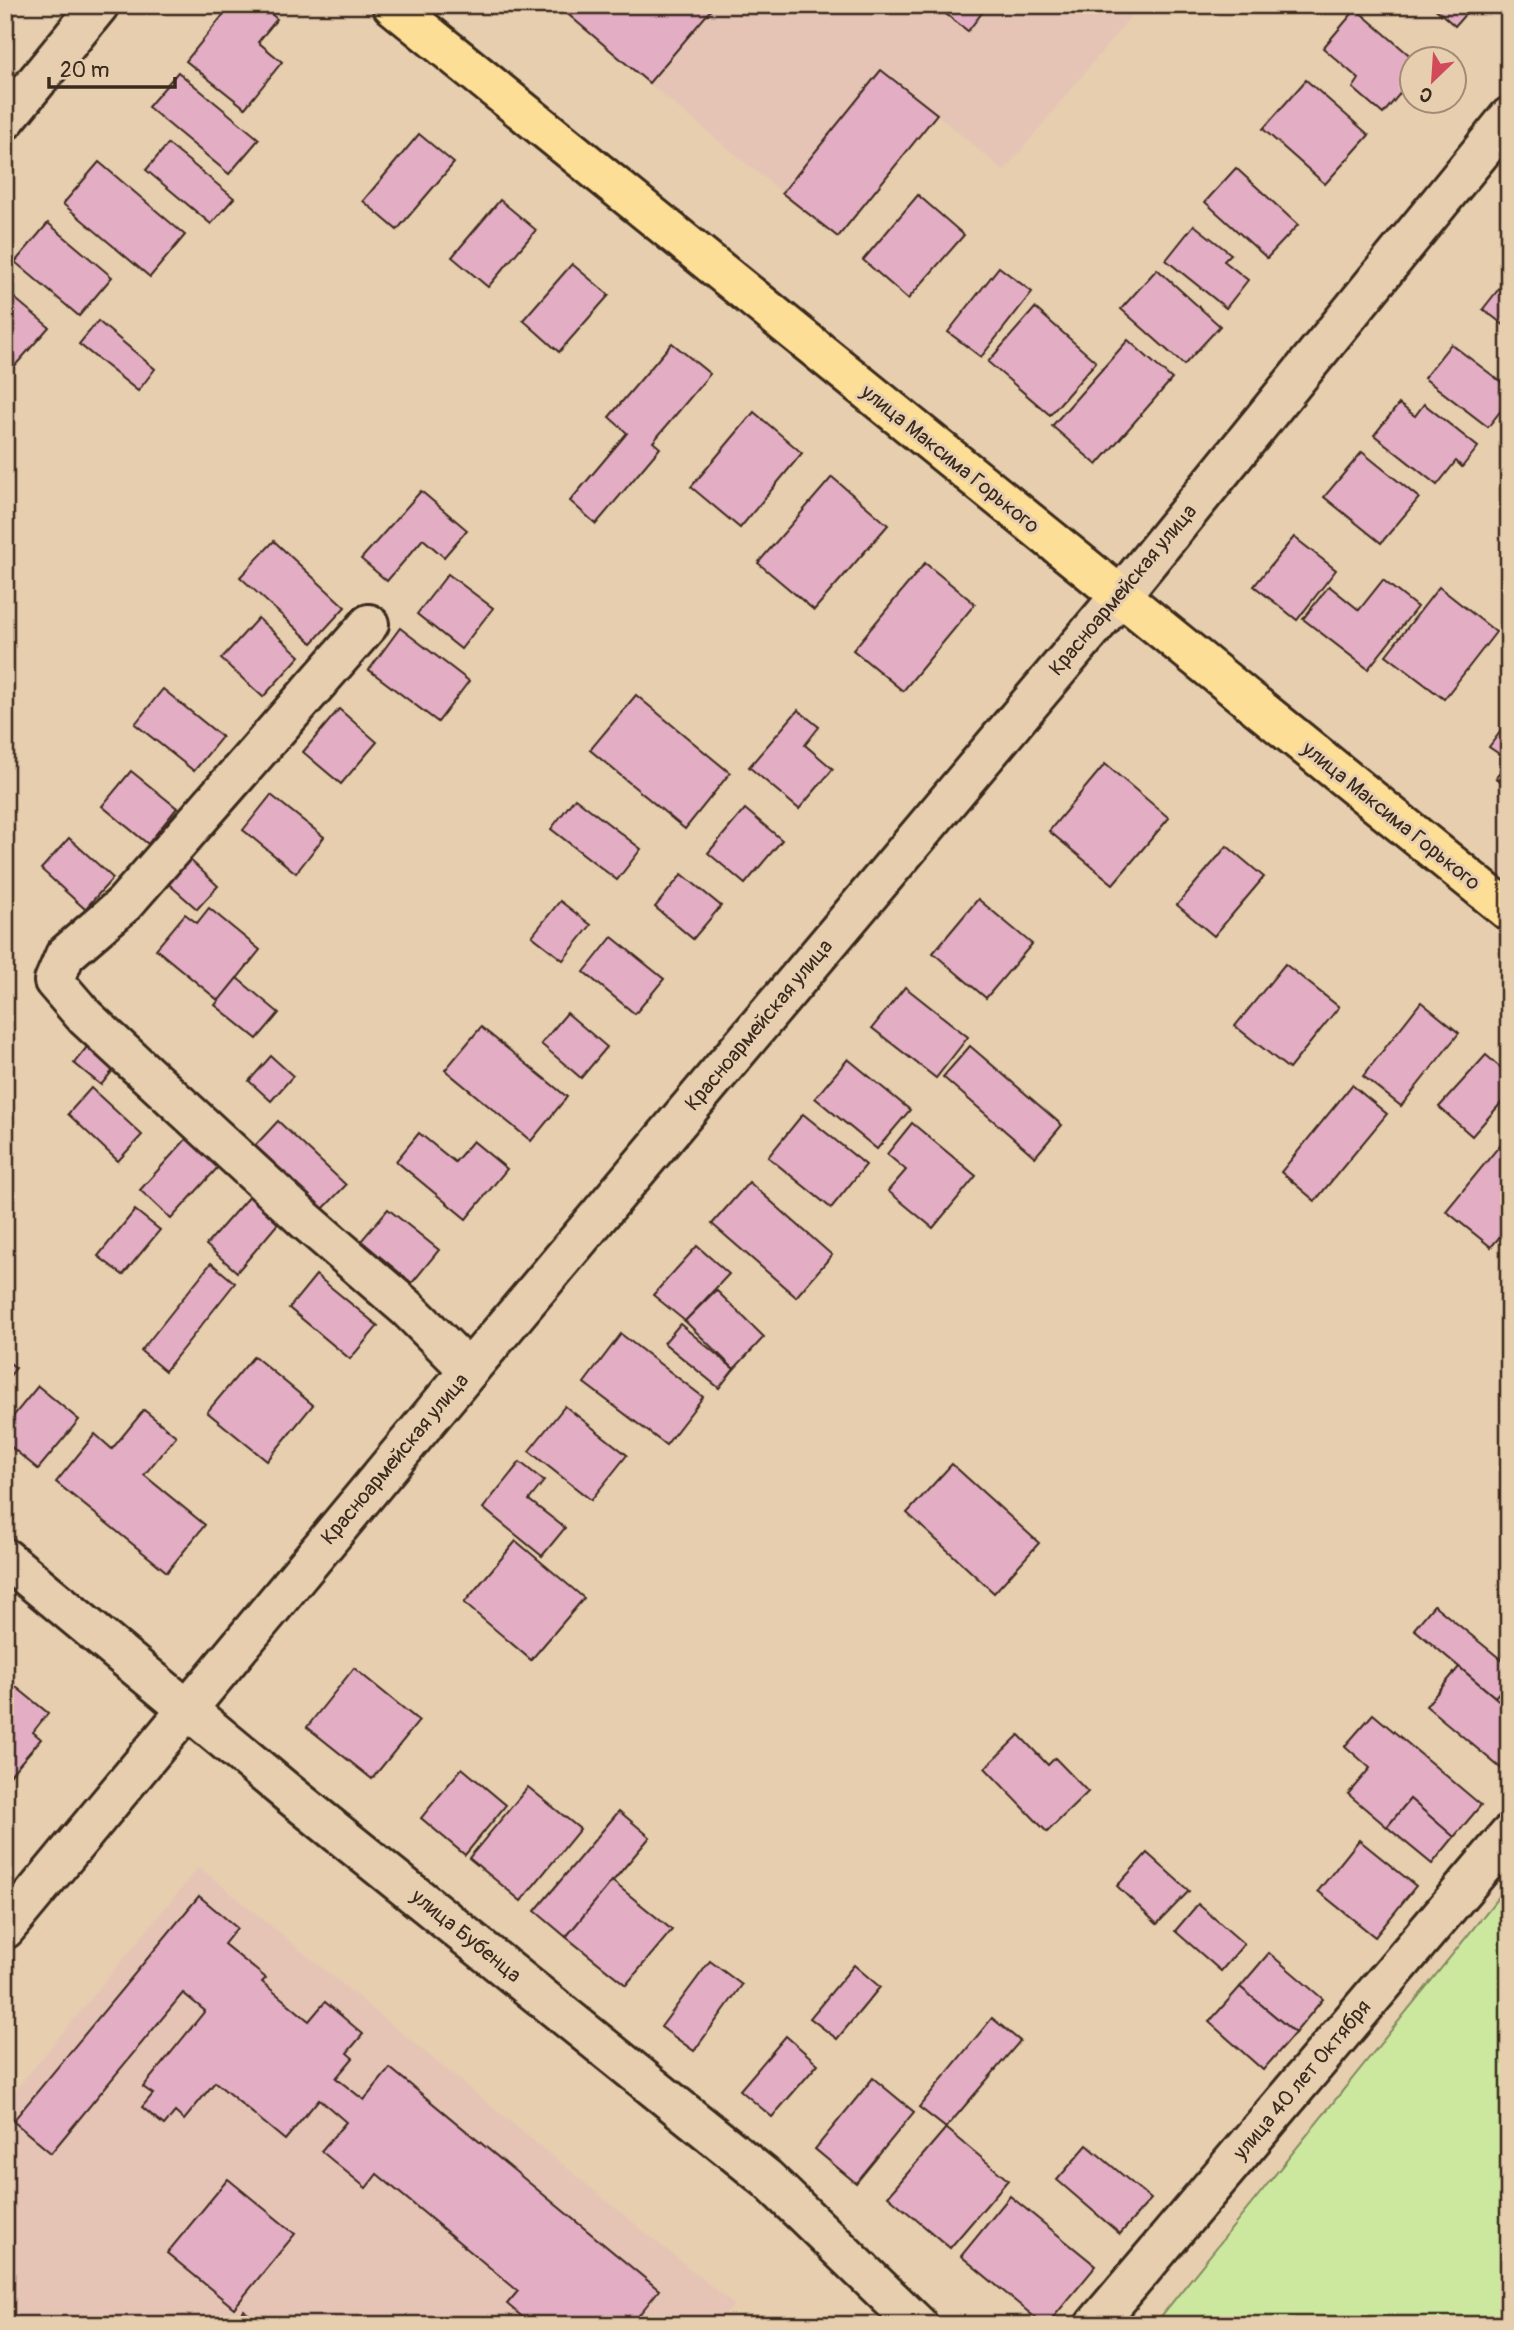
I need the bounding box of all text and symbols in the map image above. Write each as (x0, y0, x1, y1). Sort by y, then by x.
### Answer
scale bar (49, 46, 175, 90)
north arrow (1398, 46, 1468, 116)
text: 20 m (60, 57, 109, 84)
text: С (1416, 81, 1437, 108)
street label: улица Максима Горького (854, 378, 1045, 539)
street label: Красноармейская улица (1043, 499, 1203, 681)
street label: улица Максима Горького (1295, 735, 1486, 896)
street label: Красноармейская улица (679, 934, 839, 1116)
street label: Красноармейская улица (315, 1368, 475, 1550)
street label: улица Бубенца (405, 1883, 527, 1989)
street label: улица 40 лет Октября (1226, 1994, 1377, 2166)

